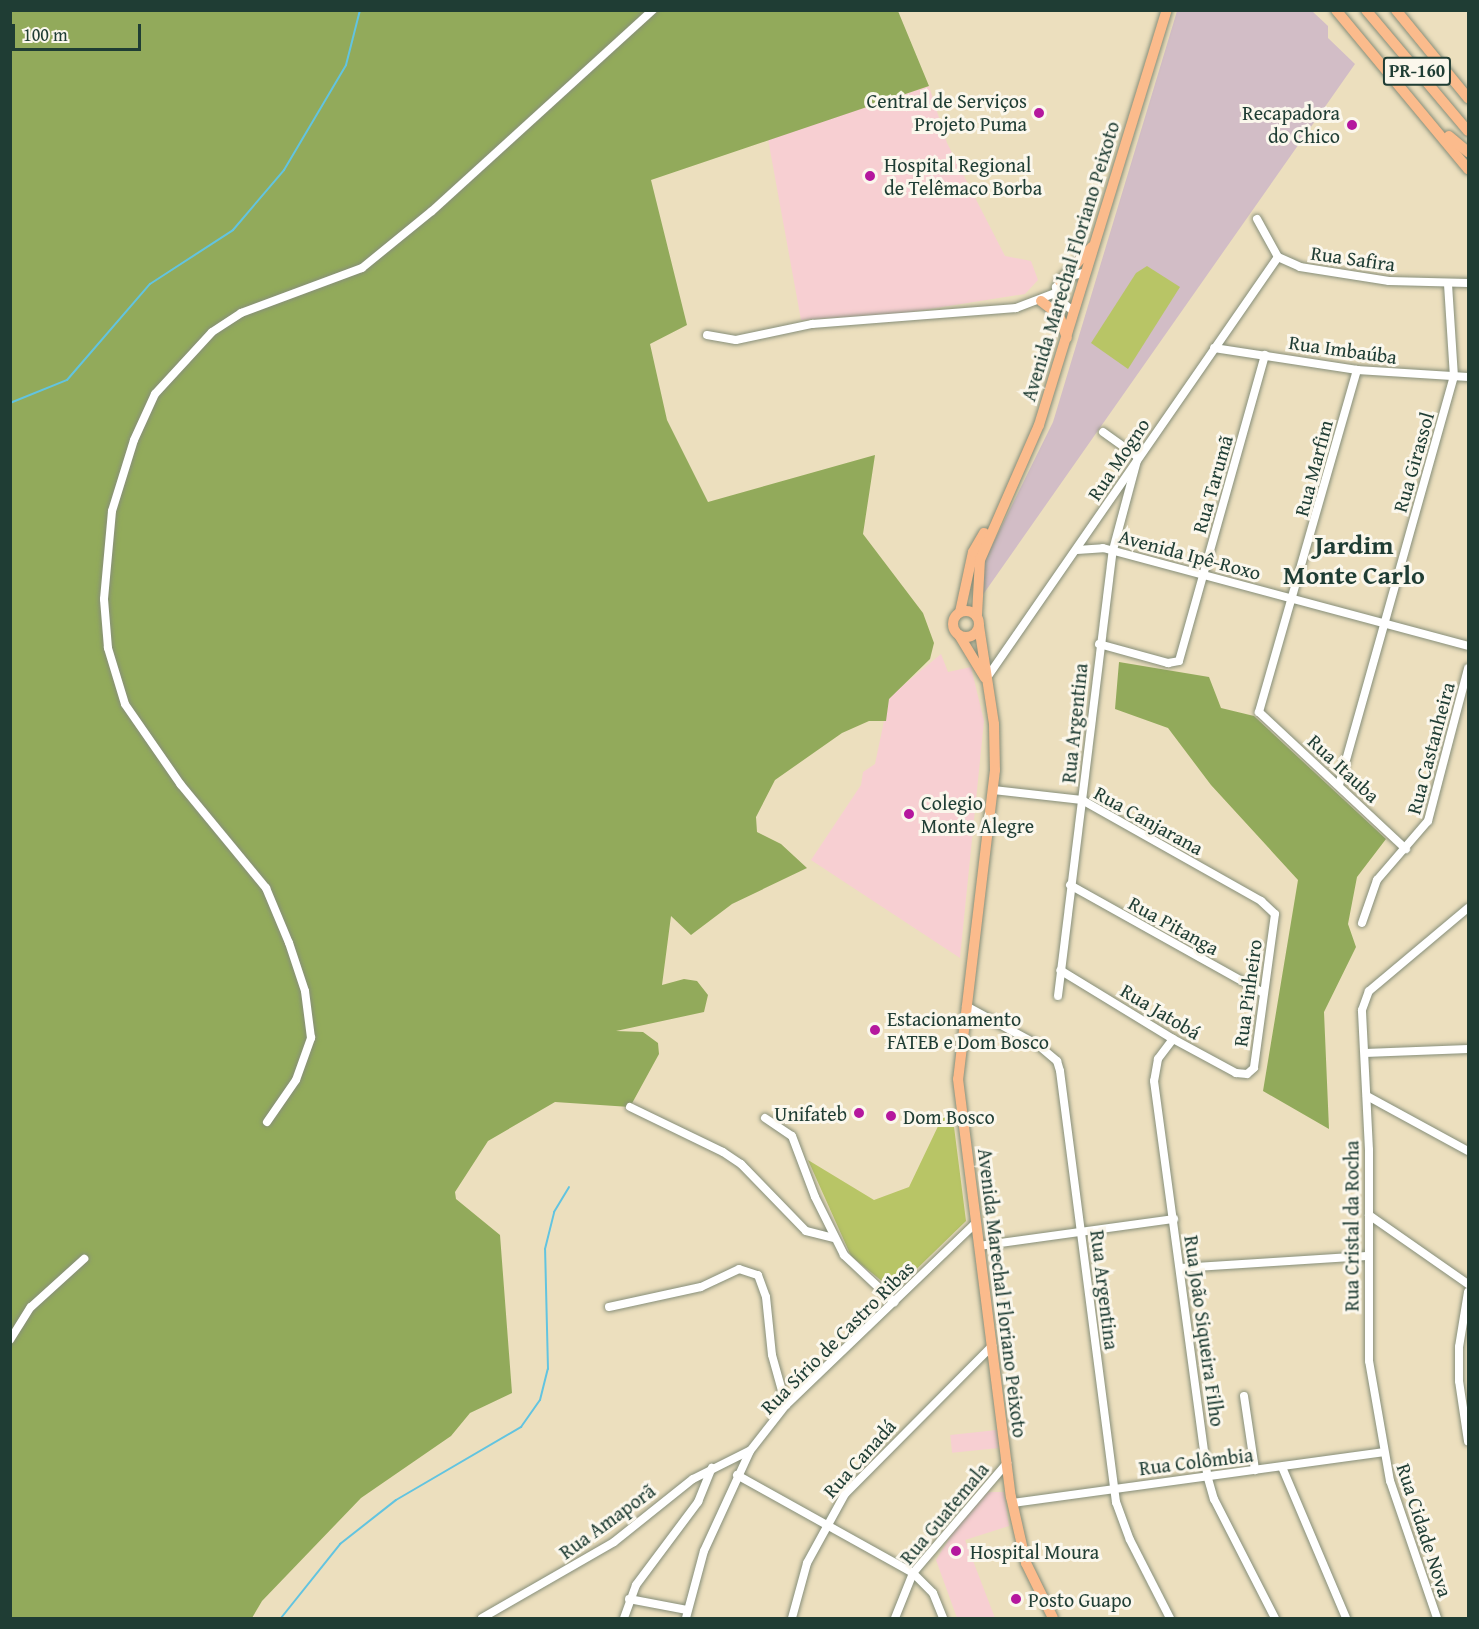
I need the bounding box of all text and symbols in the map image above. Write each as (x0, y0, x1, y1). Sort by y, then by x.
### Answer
scale bar (15, 12, 144, 50)
text: 100 m (23, 21, 68, 48)
road number: PR-160 (1382, 56, 1452, 86)
place label: Central de Serviços Projeto Puma (866, 89, 1027, 136)
place label: Recapadora do Chico (1242, 101, 1340, 148)
marker: Central de Serviços Projeto Puma (1032, 106, 1046, 120)
street label: Avenida Marechal Floriano Peixoto (1016, 118, 1124, 404)
marker: Recapadora do Chico (1345, 118, 1359, 132)
place label: Hospital Regional de Telêmaco Borba (884, 152, 1042, 199)
marker: Hospital Regional de Telêmaco Borba (861, 167, 879, 185)
street label: Rua Safira (1309, 240, 1397, 276)
street label: Rua Imbaúba (1287, 330, 1399, 368)
street label: Rua Girassol (1387, 409, 1439, 515)
street label: Rua Mogno (1082, 413, 1154, 505)
street label: Rua Marfim (1289, 417, 1337, 519)
street label: Rua Tarumã (1187, 432, 1237, 536)
street label: Avenida Ipê-Roxo (1116, 524, 1264, 584)
district label: Jardim Monte Carlo (1283, 529, 1425, 590)
street label: Rua Argentina (1056, 662, 1092, 784)
street label: Rua Castanheira (1401, 679, 1459, 817)
street label: Rua Itauba (1303, 729, 1385, 807)
street label: Rua Canjarana (1090, 780, 1208, 860)
place label: Colegio Monte Alegre (921, 790, 1034, 837)
marker: Colegio Monte Alegre (902, 807, 916, 821)
street label: Rua Pitanga (1125, 890, 1223, 960)
street label: Rua Pinheiro (1228, 938, 1266, 1048)
street label: Rua Jatobá (1117, 978, 1205, 1044)
place label: Estacionamento FATEB e Dom Bosco (887, 1006, 1049, 1053)
marker: Estacionamento FATEB e Dom Bosco (868, 1023, 882, 1037)
place label: Unifateb (774, 1101, 847, 1125)
place label: Dom Bosco (903, 1104, 995, 1128)
marker: Unifateb (852, 1106, 866, 1120)
marker: Dom Bosco (884, 1109, 898, 1123)
street label: Rua Cristal da Rocha (1339, 1141, 1363, 1311)
street label: Avenida Marechal Floriano Peixoto (973, 1147, 1033, 1439)
street label: Rua Argentina (1086, 1229, 1124, 1351)
street label: Rua João Siqueira Filho (1180, 1234, 1230, 1428)
street label: Rua Sírio de Castro Ribas (755, 1255, 919, 1419)
street label: Rua Canadá (818, 1414, 900, 1502)
street label: Rua Colômbia (1138, 1442, 1254, 1480)
street label: Rua Guatemala (894, 1457, 994, 1569)
street label: Rua Cidade Nova (1392, 1460, 1458, 1600)
street label: Rua Amaporã (554, 1478, 660, 1564)
place label: Hospital Moura (970, 1539, 1099, 1563)
marker: Hospital Moura (947, 1542, 965, 1560)
place label: Posto Guapo (1028, 1587, 1132, 1611)
marker: Posto Guapo (1009, 1592, 1023, 1606)

